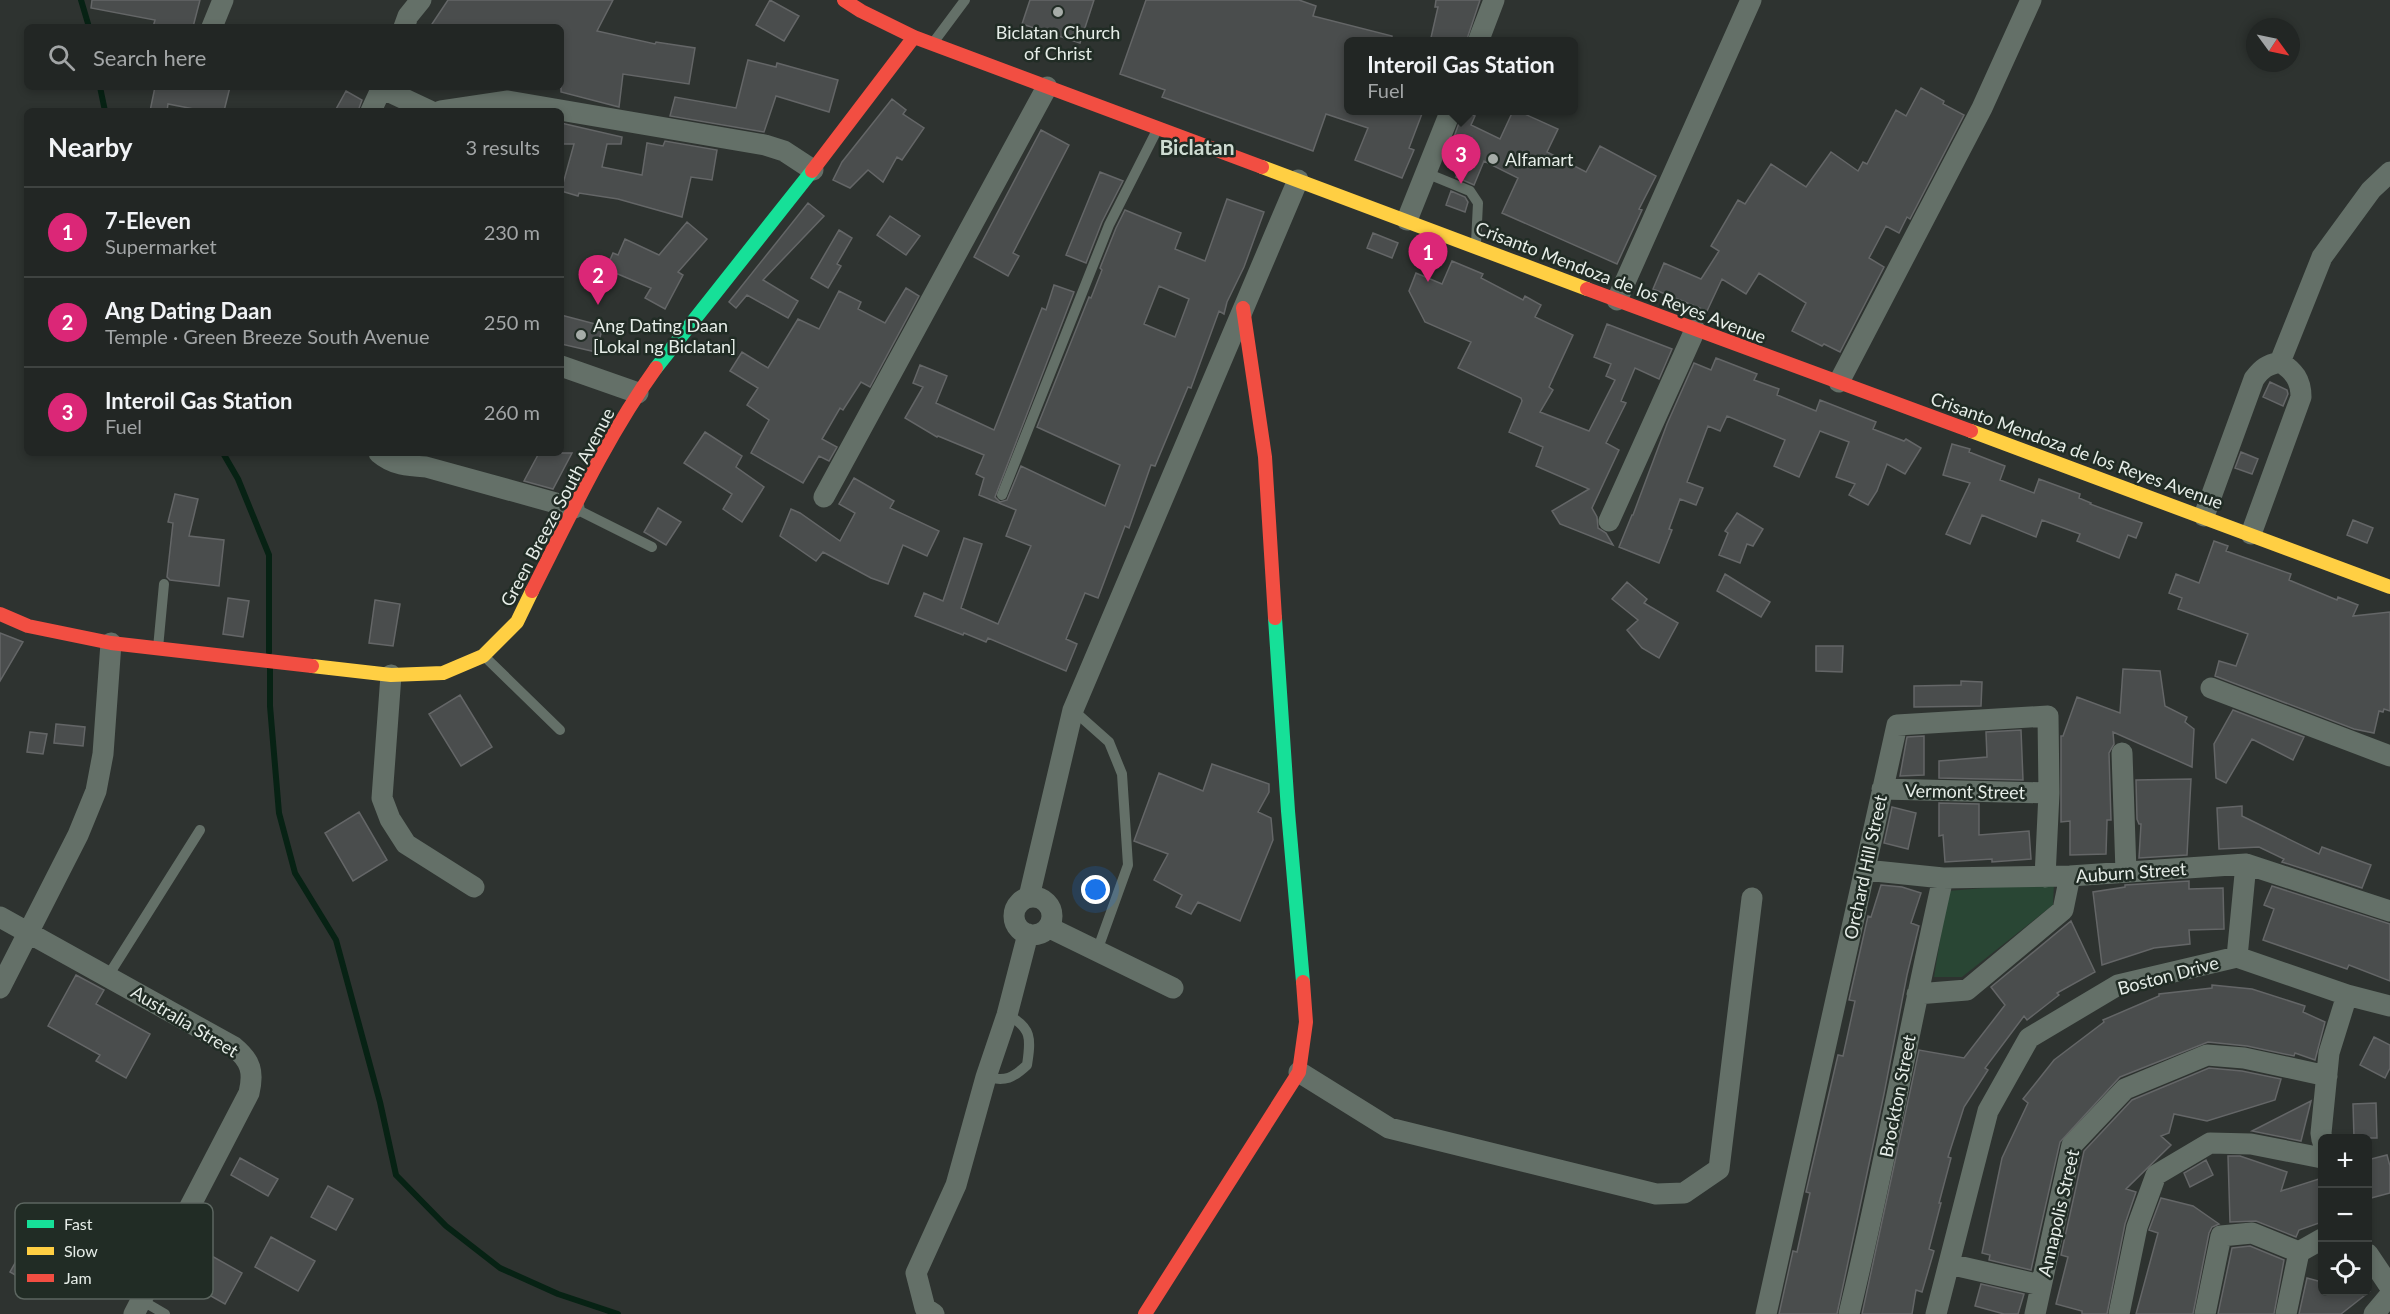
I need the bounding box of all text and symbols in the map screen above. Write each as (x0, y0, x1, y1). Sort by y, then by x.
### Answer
marker: Biclatan Church of Christ (1051, 5, 1065, 19)
north arrow (2246, 18, 2300, 72)
place label: Biclatan Church of Christ (996, 21, 1120, 64)
search box (24, 24, 564, 90)
popup (1344, 37, 1578, 115)
icon: search (45, 41, 78, 74)
text: Search here (93, 44, 206, 71)
text: Interoil Gas Station (1367, 51, 1555, 78)
text: Fuel (1367, 78, 1404, 102)
text: Nearby (48, 131, 133, 163)
district label: Biclatan (1159, 134, 1235, 159)
pin: 3 (1442, 134, 1480, 184)
text: 3 results (465, 135, 540, 159)
place label: Alfamart (1505, 148, 1574, 170)
marker: Alfamart (1486, 152, 1500, 166)
text: 7-Eleven (105, 207, 191, 234)
street label: Crisanto Mendoza de los Reyes Avenue (1473, 216, 1769, 348)
text: 1 (62, 220, 73, 244)
text: 230 m (484, 220, 540, 244)
pin: 1 (1408, 232, 1448, 282)
text: Supermarket (105, 234, 217, 258)
pin: 2 (578, 256, 618, 305)
text: Ang Dating Daan (105, 297, 272, 324)
text: 2 (62, 310, 73, 334)
text: 250 m (484, 310, 540, 334)
place label: Ang Dating Daan [Lokal ng Biclatan] (593, 314, 736, 357)
text: Temple · Green Breeze South Avenue (105, 324, 430, 348)
marker: Ang Dating Daan [Lokal ng Biclatan] (574, 328, 588, 342)
text: Interoil Gas Station (105, 387, 292, 414)
street label: Crisanto Mendoza de los Reyes Avenue (1928, 387, 2226, 513)
text: 3 (62, 400, 73, 424)
text: 260 m (484, 400, 540, 424)
street label: Green Breeze South Avenue (495, 404, 619, 610)
text: Fuel (105, 414, 142, 438)
street label: Vermont Street (1905, 779, 2026, 803)
street label: Orchard Hill Street (1839, 792, 1891, 941)
street label: Auburn Street (2075, 857, 2188, 887)
your location (1081, 875, 1110, 904)
street label: Boston Drive (2115, 951, 2221, 999)
street label: Australia Street (127, 980, 243, 1062)
street label: Brockton Street (1874, 1032, 1920, 1159)
map controls (2318, 1134, 2372, 1296)
button: + (2318, 1134, 2372, 1188)
street label: Annapolis Street (2033, 1147, 2083, 1279)
button: − (2318, 1188, 2372, 1242)
legend (15, 1203, 213, 1299)
text: Fast (64, 1214, 93, 1233)
text: Slow (64, 1241, 98, 1260)
button: locate (2318, 1242, 2372, 1296)
text: Jam (64, 1268, 92, 1287)

